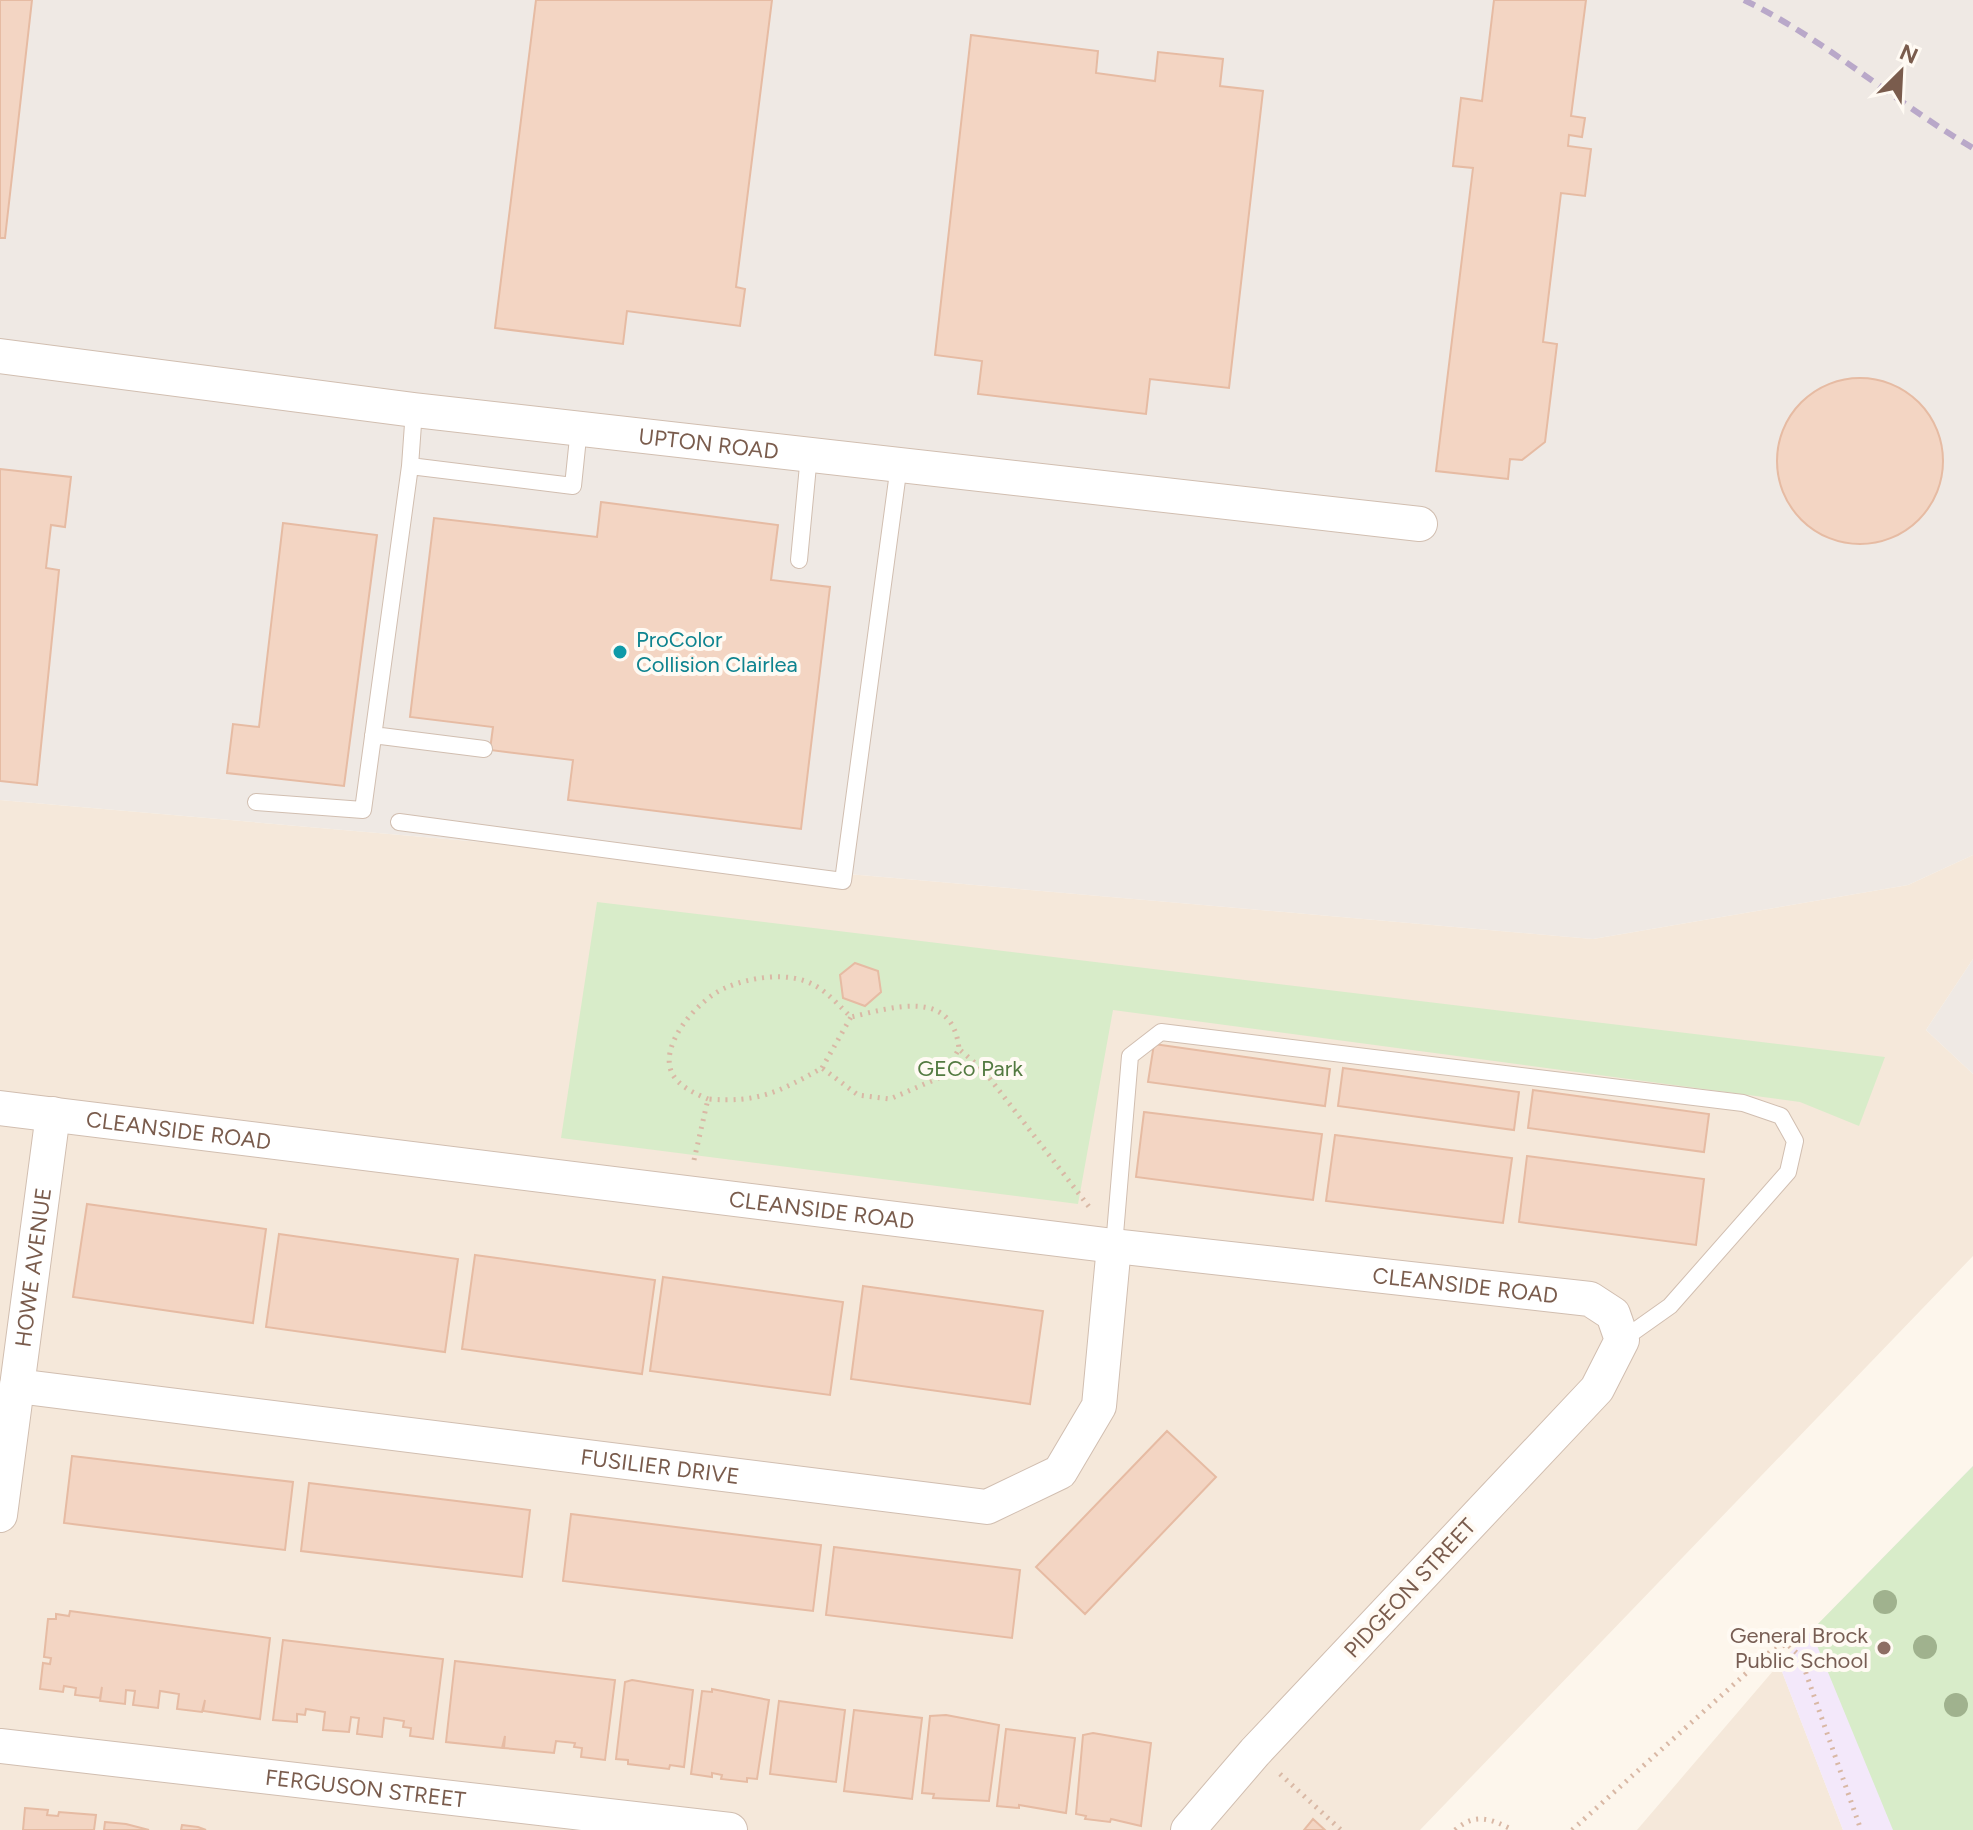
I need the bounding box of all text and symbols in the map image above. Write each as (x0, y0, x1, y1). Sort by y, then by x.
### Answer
north arrow (1861, 32, 1941, 112)
text: N (1896, 38, 1922, 70)
street label: UPTON ROAD (637, 422, 780, 465)
place label: ProColor Collision Clairlea (636, 626, 798, 678)
marker: ProColor Collision Clairlea (611, 643, 629, 661)
park label: GECo Park (917, 1055, 1023, 1082)
street label: CLEANSIDE ROAD (85, 1105, 273, 1155)
street label: CLEANSIDE ROAD (728, 1185, 916, 1235)
street label: HOWE AVENUE (9, 1186, 57, 1349)
street label: CLEANSIDE ROAD (1371, 1261, 1559, 1309)
street label: FUSILIER DRIVE (579, 1443, 741, 1490)
street label: PIDGEON STREET (1338, 1513, 1482, 1663)
place label: General Brock Public School (1730, 1622, 1868, 1674)
marker: General Brock Public School (1875, 1639, 1893, 1657)
street label: FERGUSON STREET (264, 1763, 467, 1813)

